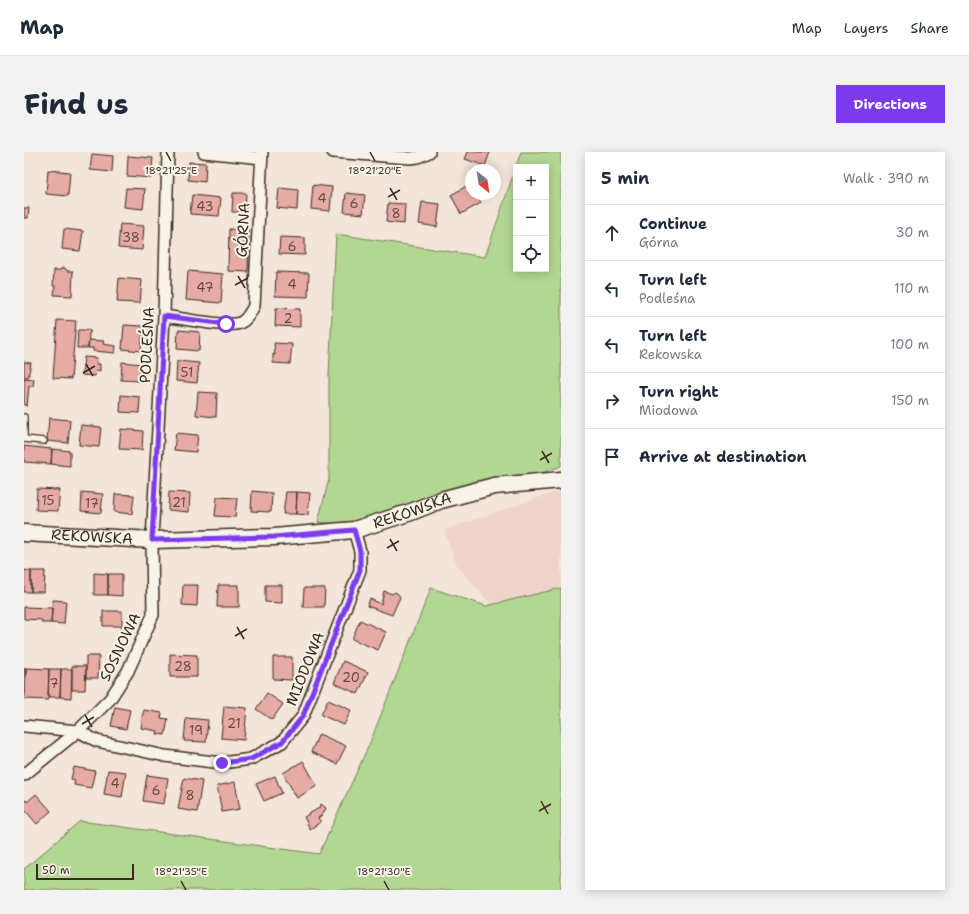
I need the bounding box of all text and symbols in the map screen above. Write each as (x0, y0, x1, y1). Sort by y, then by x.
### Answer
text: Map (20, 15, 64, 40)
text: Map (792, 19, 822, 37)
text: Layers (844, 19, 888, 37)
text: Share (910, 19, 949, 37)
text: Find us (24, 85, 129, 123)
button: Directions (836, 85, 945, 123)
text: 18°21'25"E (145, 164, 197, 177)
text: 18°21'20"E (348, 164, 402, 177)
north arrow (465, 164, 501, 200)
map controls (513, 164, 549, 272)
button: + (513, 164, 549, 200)
text: 5 min (601, 167, 649, 189)
text: Walk · 390 m (843, 170, 929, 187)
house number: 4 (317, 190, 327, 207)
house number: 6 (349, 195, 359, 212)
house number: 43 (196, 198, 214, 215)
button: − (513, 200, 549, 236)
street label: GÓRNA (231, 202, 254, 258)
house number: 8 (391, 205, 401, 222)
text: Continue (639, 214, 707, 234)
icon: ahead (601, 222, 623, 244)
text: 30 m (895, 224, 929, 241)
house number: 38 (122, 229, 140, 246)
text: Górna (639, 234, 678, 251)
button: locate (513, 236, 549, 272)
house number: 6 (287, 238, 297, 255)
text: Turn left (639, 270, 707, 290)
house number: 4 (287, 276, 297, 293)
icon: left (601, 278, 623, 300)
house number: 47 (196, 279, 214, 296)
text: 110 m (894, 280, 929, 297)
text: Podleśna (639, 290, 695, 307)
street label: PODLEŚNA (134, 306, 159, 384)
house number: 2 (283, 310, 293, 327)
route start (217, 315, 235, 333)
text: Turn left (639, 326, 707, 346)
icon: left (601, 334, 623, 356)
text: 100 m (890, 336, 929, 353)
text: Rekowska (639, 346, 702, 363)
house number: 51 (181, 364, 193, 381)
text: Turn right (639, 382, 719, 402)
icon: right (601, 390, 623, 412)
text: 150 m (891, 392, 929, 409)
text: Miodowa (639, 402, 698, 419)
icon: arrive (601, 446, 623, 468)
text: Arrive at destination (639, 447, 807, 467)
street label: REKOWSKA (371, 488, 454, 533)
house number: 15 (41, 492, 55, 509)
house number: 21 (172, 494, 186, 511)
house number: 17 (85, 495, 99, 512)
street label: REKOWSKA (50, 524, 133, 549)
street label: SOSNOWA (95, 609, 145, 685)
street label: MIODOWA (281, 629, 329, 709)
house number: 28 (174, 658, 192, 675)
house number: 20 (342, 669, 360, 686)
house number: 7 (49, 675, 59, 692)
house number: 21 (227, 715, 241, 732)
house number: 19 (189, 722, 203, 739)
route end (213, 754, 231, 772)
house number: 4 (110, 775, 120, 792)
house number: 6 (151, 782, 161, 799)
house number: 8 (185, 787, 195, 804)
scale bar (36, 862, 134, 881)
text: 50 m (42, 863, 70, 878)
text: 18°21'35"E (155, 865, 207, 878)
text: 18°21'30"E (357, 865, 411, 878)

